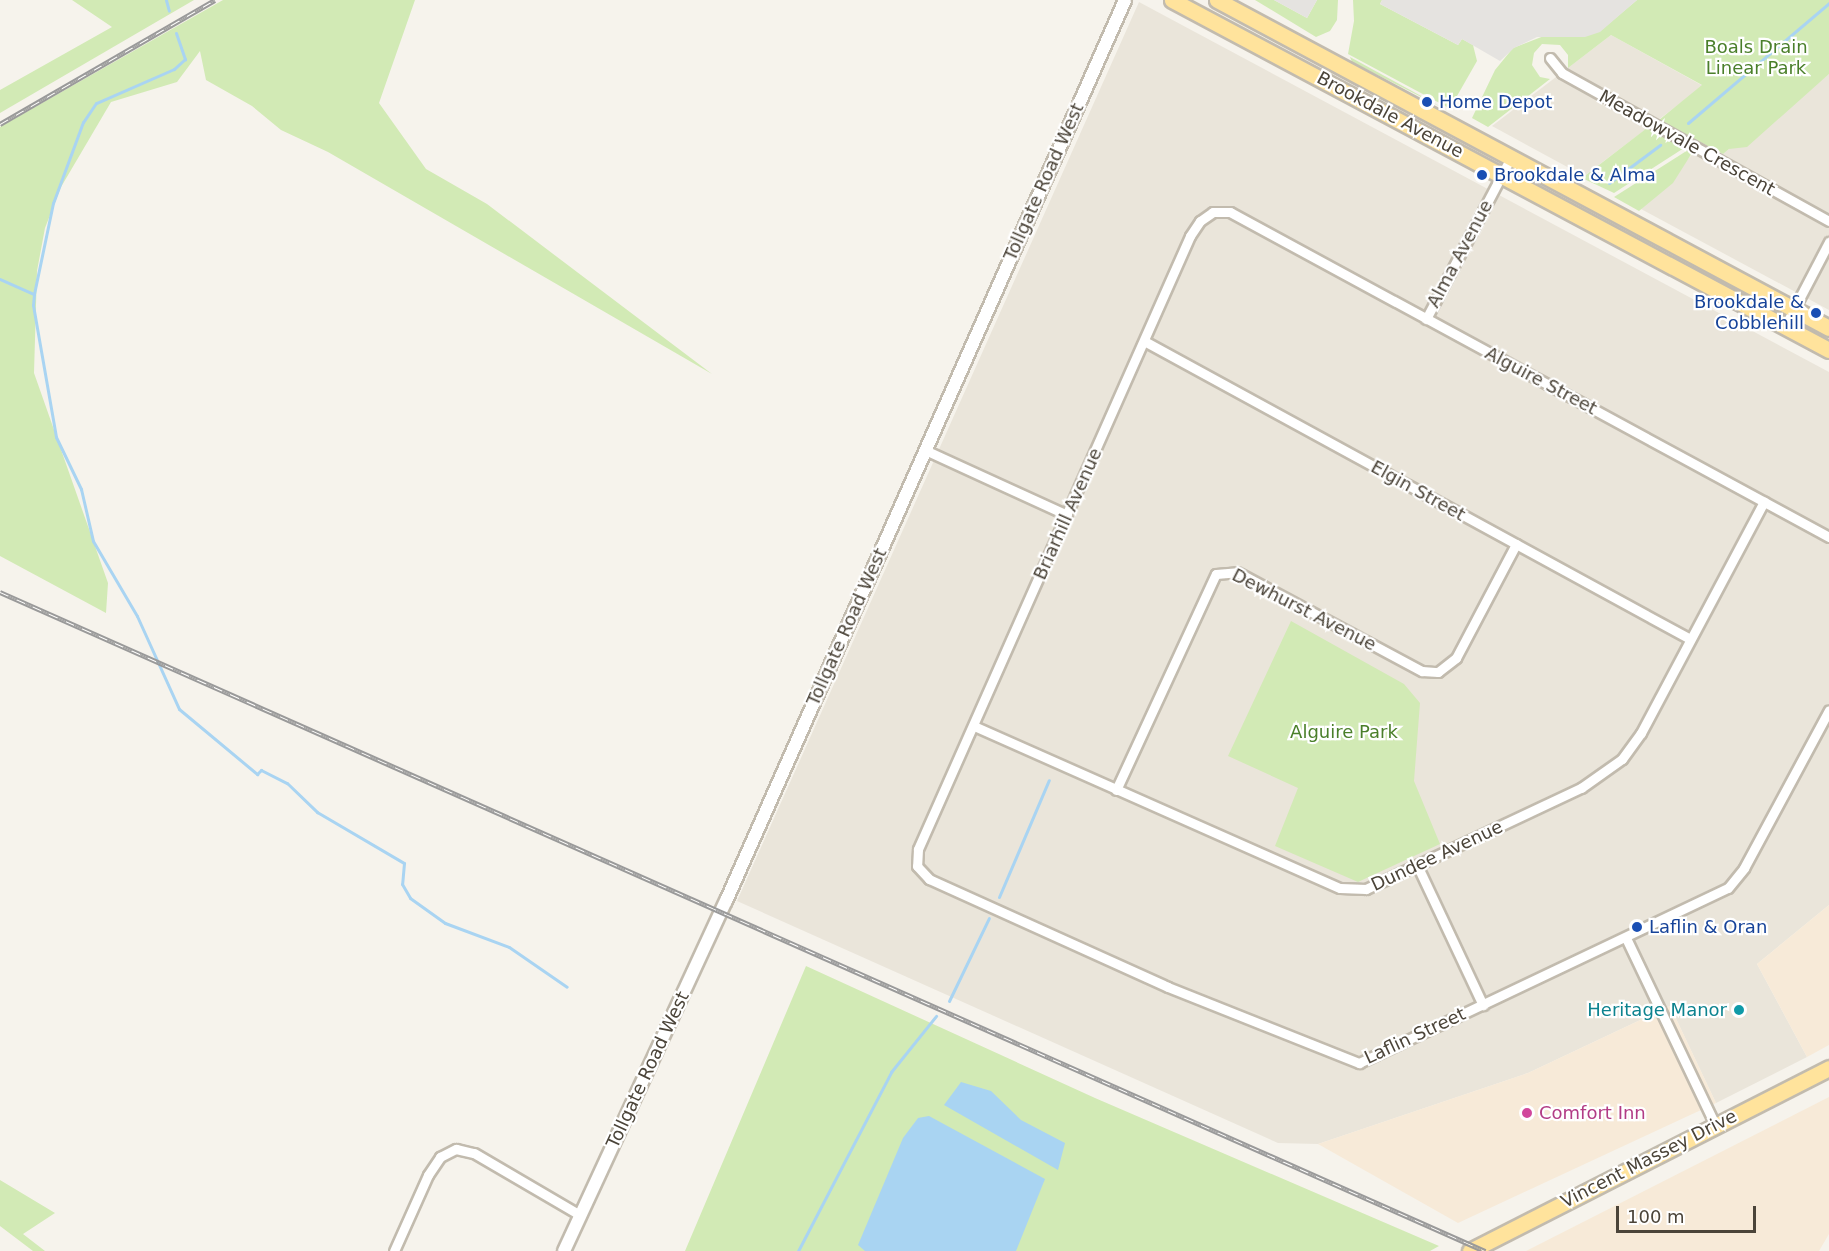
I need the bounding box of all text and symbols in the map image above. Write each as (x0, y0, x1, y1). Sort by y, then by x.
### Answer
park label: Boals Drain Linear Park (1704, 37, 1808, 80)
street label: Brookdale Avenue (1313, 67, 1467, 163)
street label: Meadowvale Crescent (1595, 86, 1779, 200)
place label: Home Depot (1439, 91, 1552, 113)
marker: Home Depot (1420, 95, 1434, 109)
street label: Tollgate Road West (999, 100, 1089, 264)
place label: Brookdale & Alma (1494, 164, 1656, 186)
marker: Brookdale & Alma (1475, 168, 1489, 182)
street label: Alma Avenue (1423, 197, 1497, 311)
place label: Brookdale & Cobblehill (1694, 292, 1804, 334)
marker: Brookdale & Cobblehill (1809, 306, 1823, 320)
street label: Alguire Street (1481, 342, 1601, 420)
street label: Briarhill Avenue (1029, 445, 1107, 583)
street label: Elgin Street (1367, 456, 1469, 526)
street label: Tollgate Road West (802, 545, 892, 709)
street label: Dewhurst Avenue (1228, 564, 1380, 656)
park label: Alguire Park (1290, 721, 1398, 743)
street label: Dundee Avenue (1368, 816, 1506, 896)
place label: Laflin & Oran (1649, 916, 1767, 938)
marker: Laflin & Oran (1630, 920, 1644, 934)
street label: Tollgate Road West (602, 988, 694, 1152)
place label: Heritage Manor (1587, 999, 1727, 1021)
street label: Laflin Street (1361, 1003, 1469, 1069)
marker: Heritage Manor (1732, 1003, 1746, 1017)
place label: Comfort Inn (1539, 1102, 1646, 1124)
street label: Vincent Massey Drive (1558, 1105, 1740, 1213)
marker: Comfort Inn (1520, 1106, 1534, 1120)
scale bar (1619, 1194, 1758, 1232)
text: 100 m (1627, 1206, 1685, 1227)

